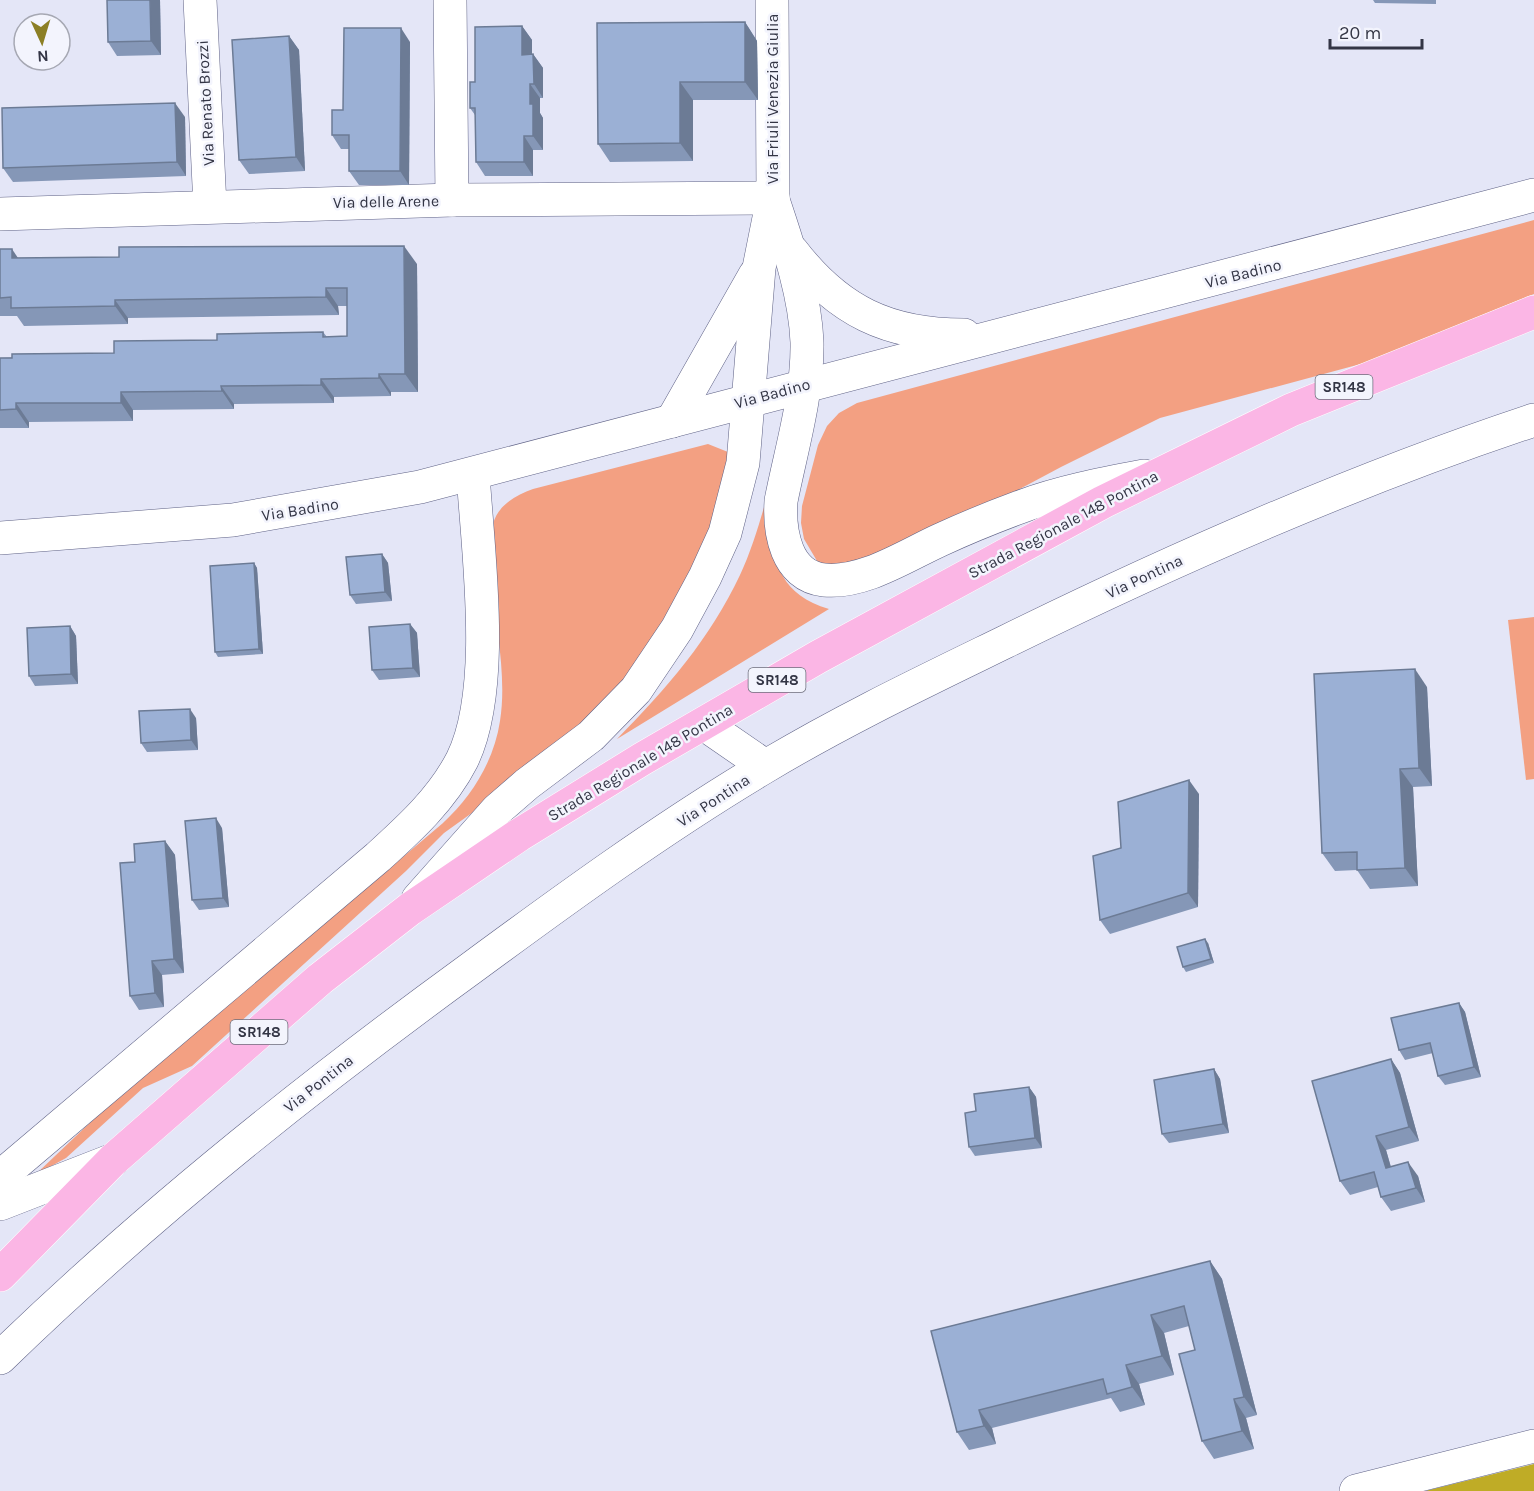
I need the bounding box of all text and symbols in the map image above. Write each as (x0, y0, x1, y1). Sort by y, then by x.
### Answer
north arrow (12, 12, 72, 72)
scale bar (1330, 12, 1422, 50)
street label: Via Friuli Venezia Giulia (763, 14, 782, 184)
text: 20 m (1339, 22, 1381, 44)
street label: Via Renato Brozzi (193, 40, 218, 166)
text: N (37, 47, 49, 66)
street label: Via delle Arene (333, 191, 439, 212)
street label: Via Badino (1203, 255, 1283, 292)
street label: Via Badino (732, 374, 812, 413)
road number: SR148 (1316, 375, 1372, 399)
street label: Strada Regionale 148 Pontina (965, 466, 1161, 583)
street label: Via Badino (260, 494, 340, 525)
street label: Via Pontina (1103, 550, 1186, 603)
road number: SR148 (748, 668, 806, 692)
street label: Strada Regionale 148 Pontina (544, 700, 736, 825)
street label: Via Pontina (673, 770, 753, 831)
road number: SR148 (230, 1020, 288, 1044)
street label: Via Pontina (280, 1050, 357, 1116)

